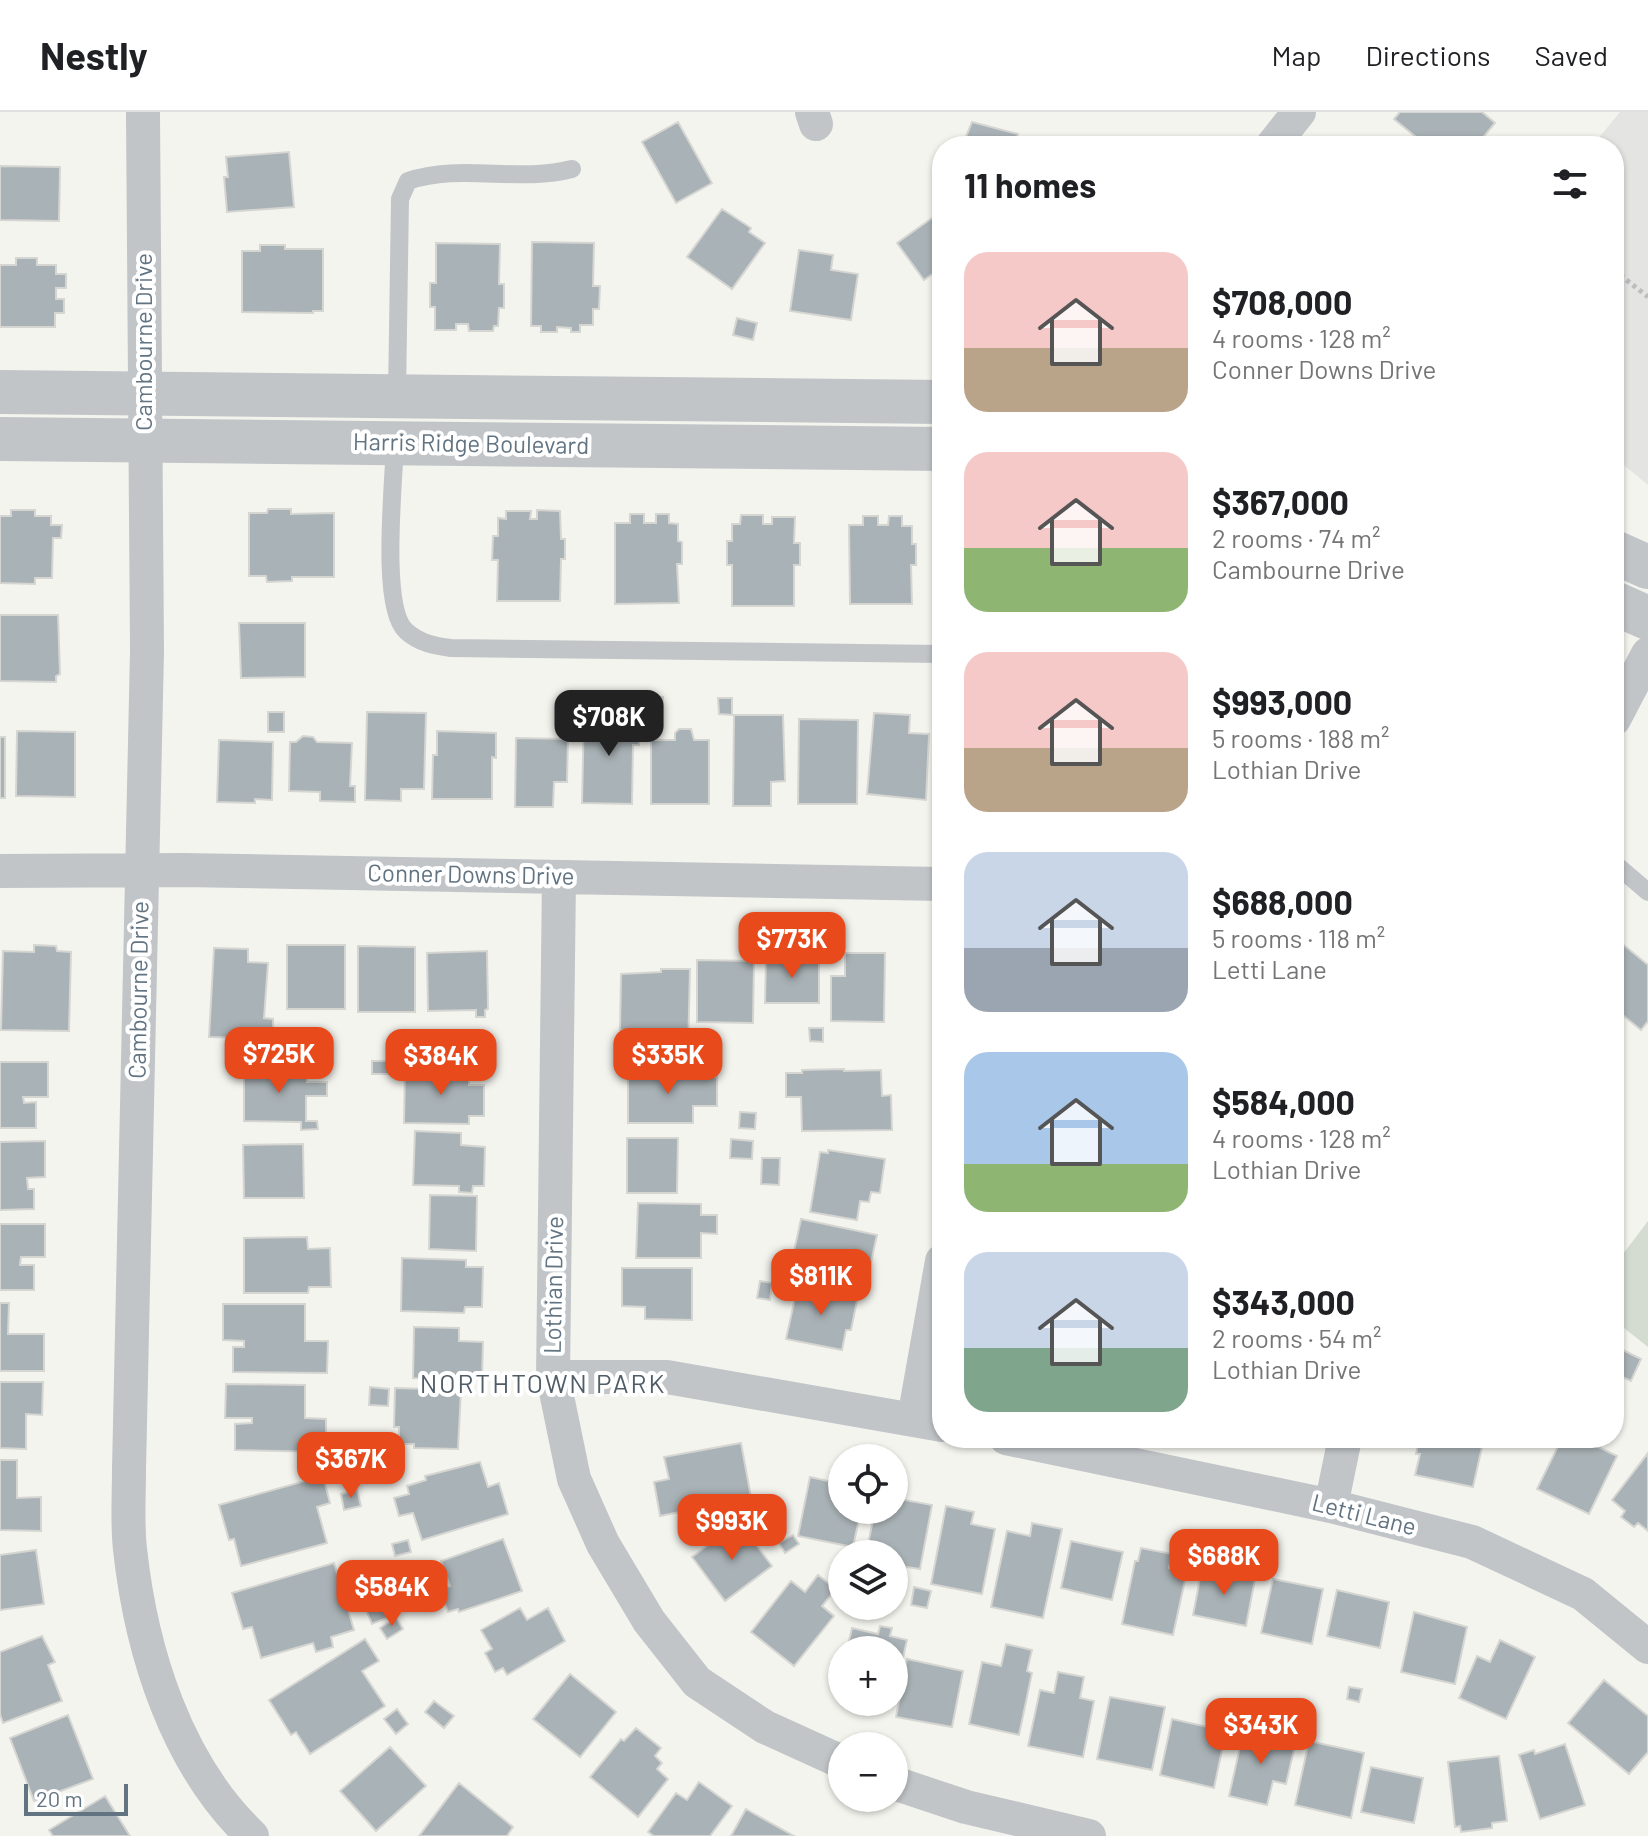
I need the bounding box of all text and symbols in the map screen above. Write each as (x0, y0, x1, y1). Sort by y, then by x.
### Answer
text: Nestly (40, 32, 148, 78)
text: Map (1272, 38, 1321, 72)
text: Directions (1365, 38, 1491, 72)
text: Saved (1535, 38, 1608, 72)
icon: filters (1548, 162, 1592, 206)
text: 11 homes (964, 164, 1096, 205)
street label: Cambourne Drive (128, 253, 157, 431)
text: $708,000 (1212, 281, 1352, 322)
icon: home (1028, 284, 1124, 380)
text: 4 rooms · 128 m² (1212, 322, 1391, 353)
text: Conner Downs Drive (1212, 353, 1436, 384)
street label: Harris Ridge Boulevard (353, 426, 589, 459)
text: $367,000 (1212, 481, 1349, 522)
icon: home (1028, 484, 1124, 580)
text: 2 rooms · 74 m² (1212, 522, 1380, 553)
text: Cambourne Drive (1212, 553, 1405, 584)
text: $993,000 (1212, 681, 1352, 722)
icon: home (1028, 684, 1124, 780)
pin: $708K (553, 690, 665, 758)
text: $708K (573, 700, 645, 731)
text: 5 rooms · 188 m² (1212, 722, 1389, 753)
text: Lothian Drive (1212, 753, 1361, 784)
street label: Conner Downs Drive (367, 857, 575, 890)
text: $688,000 (1212, 881, 1353, 922)
icon: home (1028, 884, 1124, 980)
street label: Cambourne Drive (121, 901, 154, 1079)
pin: $773K (736, 912, 848, 980)
text: $773K (757, 922, 827, 953)
text: 5 rooms · 118 m² (1212, 922, 1385, 953)
text: Letti Lane (1212, 953, 1327, 984)
pin: $725K (223, 1027, 335, 1095)
pin: $335K (612, 1028, 724, 1096)
pin: $384K (385, 1029, 497, 1097)
text: $725K (243, 1037, 315, 1068)
text: $335K (631, 1038, 705, 1069)
text: $384K (404, 1039, 478, 1070)
text: $584,000 (1212, 1081, 1355, 1122)
icon: home (1028, 1084, 1124, 1180)
text: 4 rooms · 128 m² (1212, 1122, 1391, 1153)
text: Lothian Drive (1212, 1153, 1361, 1184)
street label: Lothian Drive (537, 1216, 568, 1354)
pin: $811K (765, 1249, 877, 1317)
text: $811K (789, 1259, 853, 1290)
text: $343,000 (1212, 1281, 1355, 1322)
icon: home (1028, 1284, 1124, 1380)
text: 2 rooms · 54 m² (1212, 1322, 1382, 1353)
text: Lothian Drive (1212, 1353, 1361, 1384)
district label: NORTHTOWN PARK (420, 1367, 666, 1398)
pin: $367K (295, 1432, 407, 1500)
text: $367K (315, 1442, 387, 1473)
map controls (828, 1444, 908, 1812)
button: locate (828, 1444, 908, 1524)
street label: Letti Lane (1309, 1487, 1419, 1540)
pin: $993K (676, 1494, 788, 1562)
text: $993K (696, 1504, 768, 1535)
pin: $688K (1168, 1529, 1280, 1597)
text: $688K (1187, 1539, 1261, 1570)
button: layers (828, 1540, 908, 1620)
pin: $584K (336, 1560, 448, 1628)
text: $584K (355, 1570, 429, 1601)
button: + (828, 1636, 908, 1716)
pin: $343K (1205, 1698, 1317, 1766)
text: $343K (1224, 1708, 1298, 1739)
button: − (828, 1732, 908, 1812)
scale bar (24, 1780, 128, 1816)
text: 20 m (36, 1785, 83, 1811)

